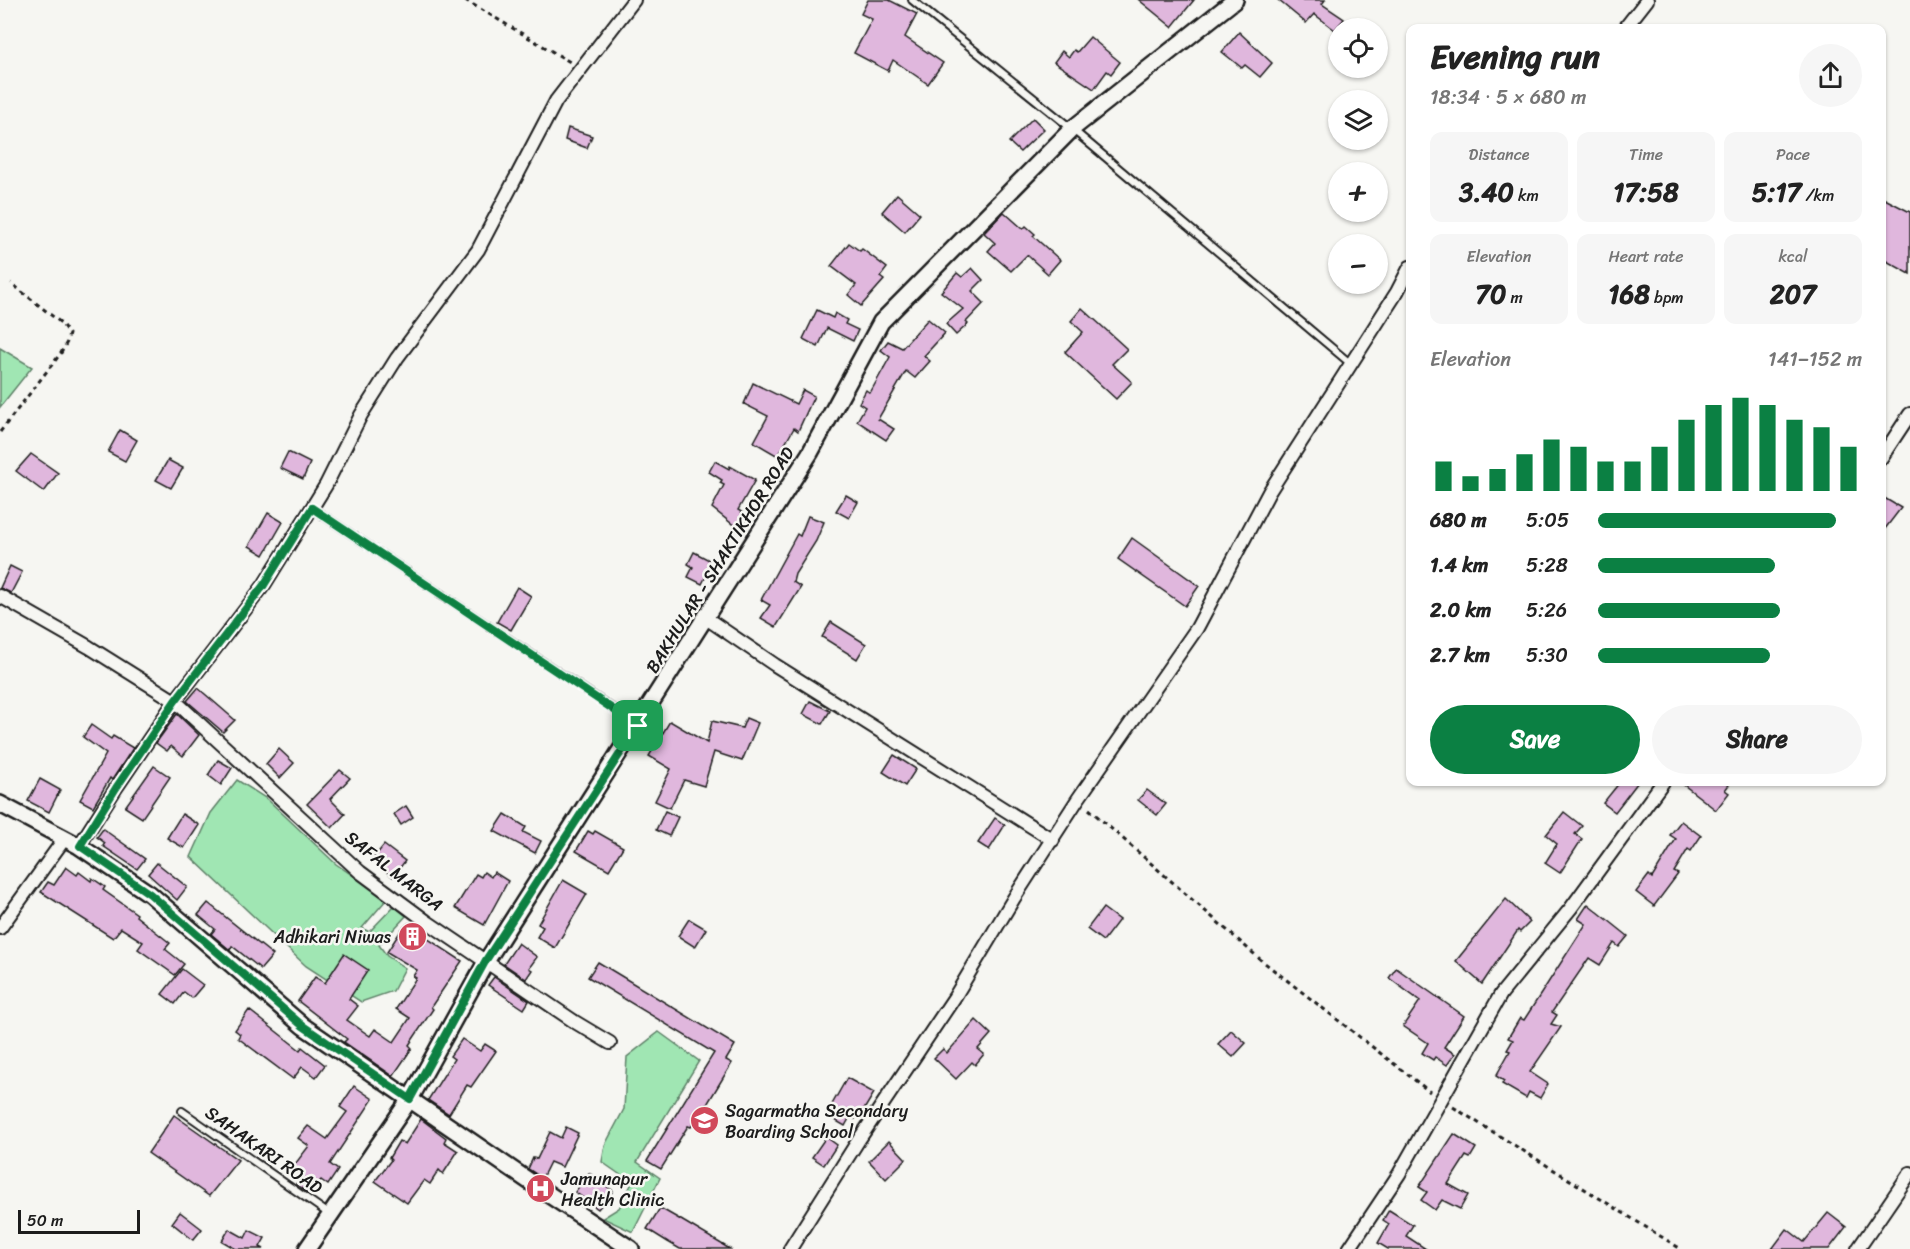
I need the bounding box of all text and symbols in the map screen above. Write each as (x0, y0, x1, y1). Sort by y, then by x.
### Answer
map controls (1328, 18, 1388, 294)
button: locate (1328, 18, 1388, 78)
text: Evening run (1430, 28, 1600, 86)
button: share (1799, 44, 1862, 107)
text: 18:34 · 5 × 680 m (1430, 80, 1586, 115)
button: layers (1328, 90, 1388, 150)
text: Distance (1469, 140, 1529, 169)
text: Time (1629, 140, 1663, 169)
text: Pace (1776, 140, 1810, 169)
button: + (1328, 162, 1388, 222)
text: 3.40 (1459, 169, 1514, 215)
text: 17:58 (1613, 169, 1679, 215)
text: 5:17 (1752, 169, 1801, 215)
text: km (1514, 181, 1539, 210)
text: /km (1801, 181, 1834, 210)
button: − (1328, 234, 1388, 294)
text: Elevation (1467, 242, 1531, 271)
text: Heart rate (1608, 242, 1684, 271)
text: kcal (1778, 242, 1808, 271)
text: 70 (1475, 271, 1506, 317)
text: 168 (1608, 271, 1650, 317)
text: 207 (1770, 271, 1816, 317)
text: m (1506, 283, 1523, 312)
text: bpm (1650, 283, 1684, 312)
text: Elevation (1430, 342, 1511, 377)
text: 141–152 m (1768, 342, 1862, 377)
street label: BAKHULAR - SHAKTIKHOR ROAD (637, 440, 803, 680)
text: 680 m (1430, 503, 1487, 538)
text: 5:05 (1526, 503, 1569, 538)
text: 1.4 km (1430, 548, 1488, 583)
text: 5:28 (1526, 548, 1568, 583)
text: 2.0 km (1430, 593, 1491, 628)
text: 5:26 (1526, 593, 1567, 628)
text: 2.7 km (1430, 638, 1490, 673)
text: 5:30 (1526, 638, 1568, 673)
pin (612, 700, 663, 751)
button: Save (1430, 705, 1640, 774)
button: Share (1652, 705, 1862, 774)
icon: arrive (621, 709, 654, 742)
street label: SAFAL MARGA (338, 822, 450, 920)
place label: Adhikari Niwas (272, 921, 392, 953)
building icon: Adhikari Niwas (396, 921, 428, 953)
place label: Sagarmatha Secondary Boarding School (725, 1095, 909, 1148)
street label: SAHAKARI ROAD (198, 1097, 330, 1203)
school or university icon: Sagarmatha Secondary Boarding School (688, 1105, 720, 1137)
place label: Jamunapur Health Clinic (560, 1163, 664, 1216)
hospital icon: Jamunapur Health Clinic (524, 1173, 556, 1205)
text: 50 m (27, 1206, 63, 1235)
scale bar (18, 1207, 140, 1234)

